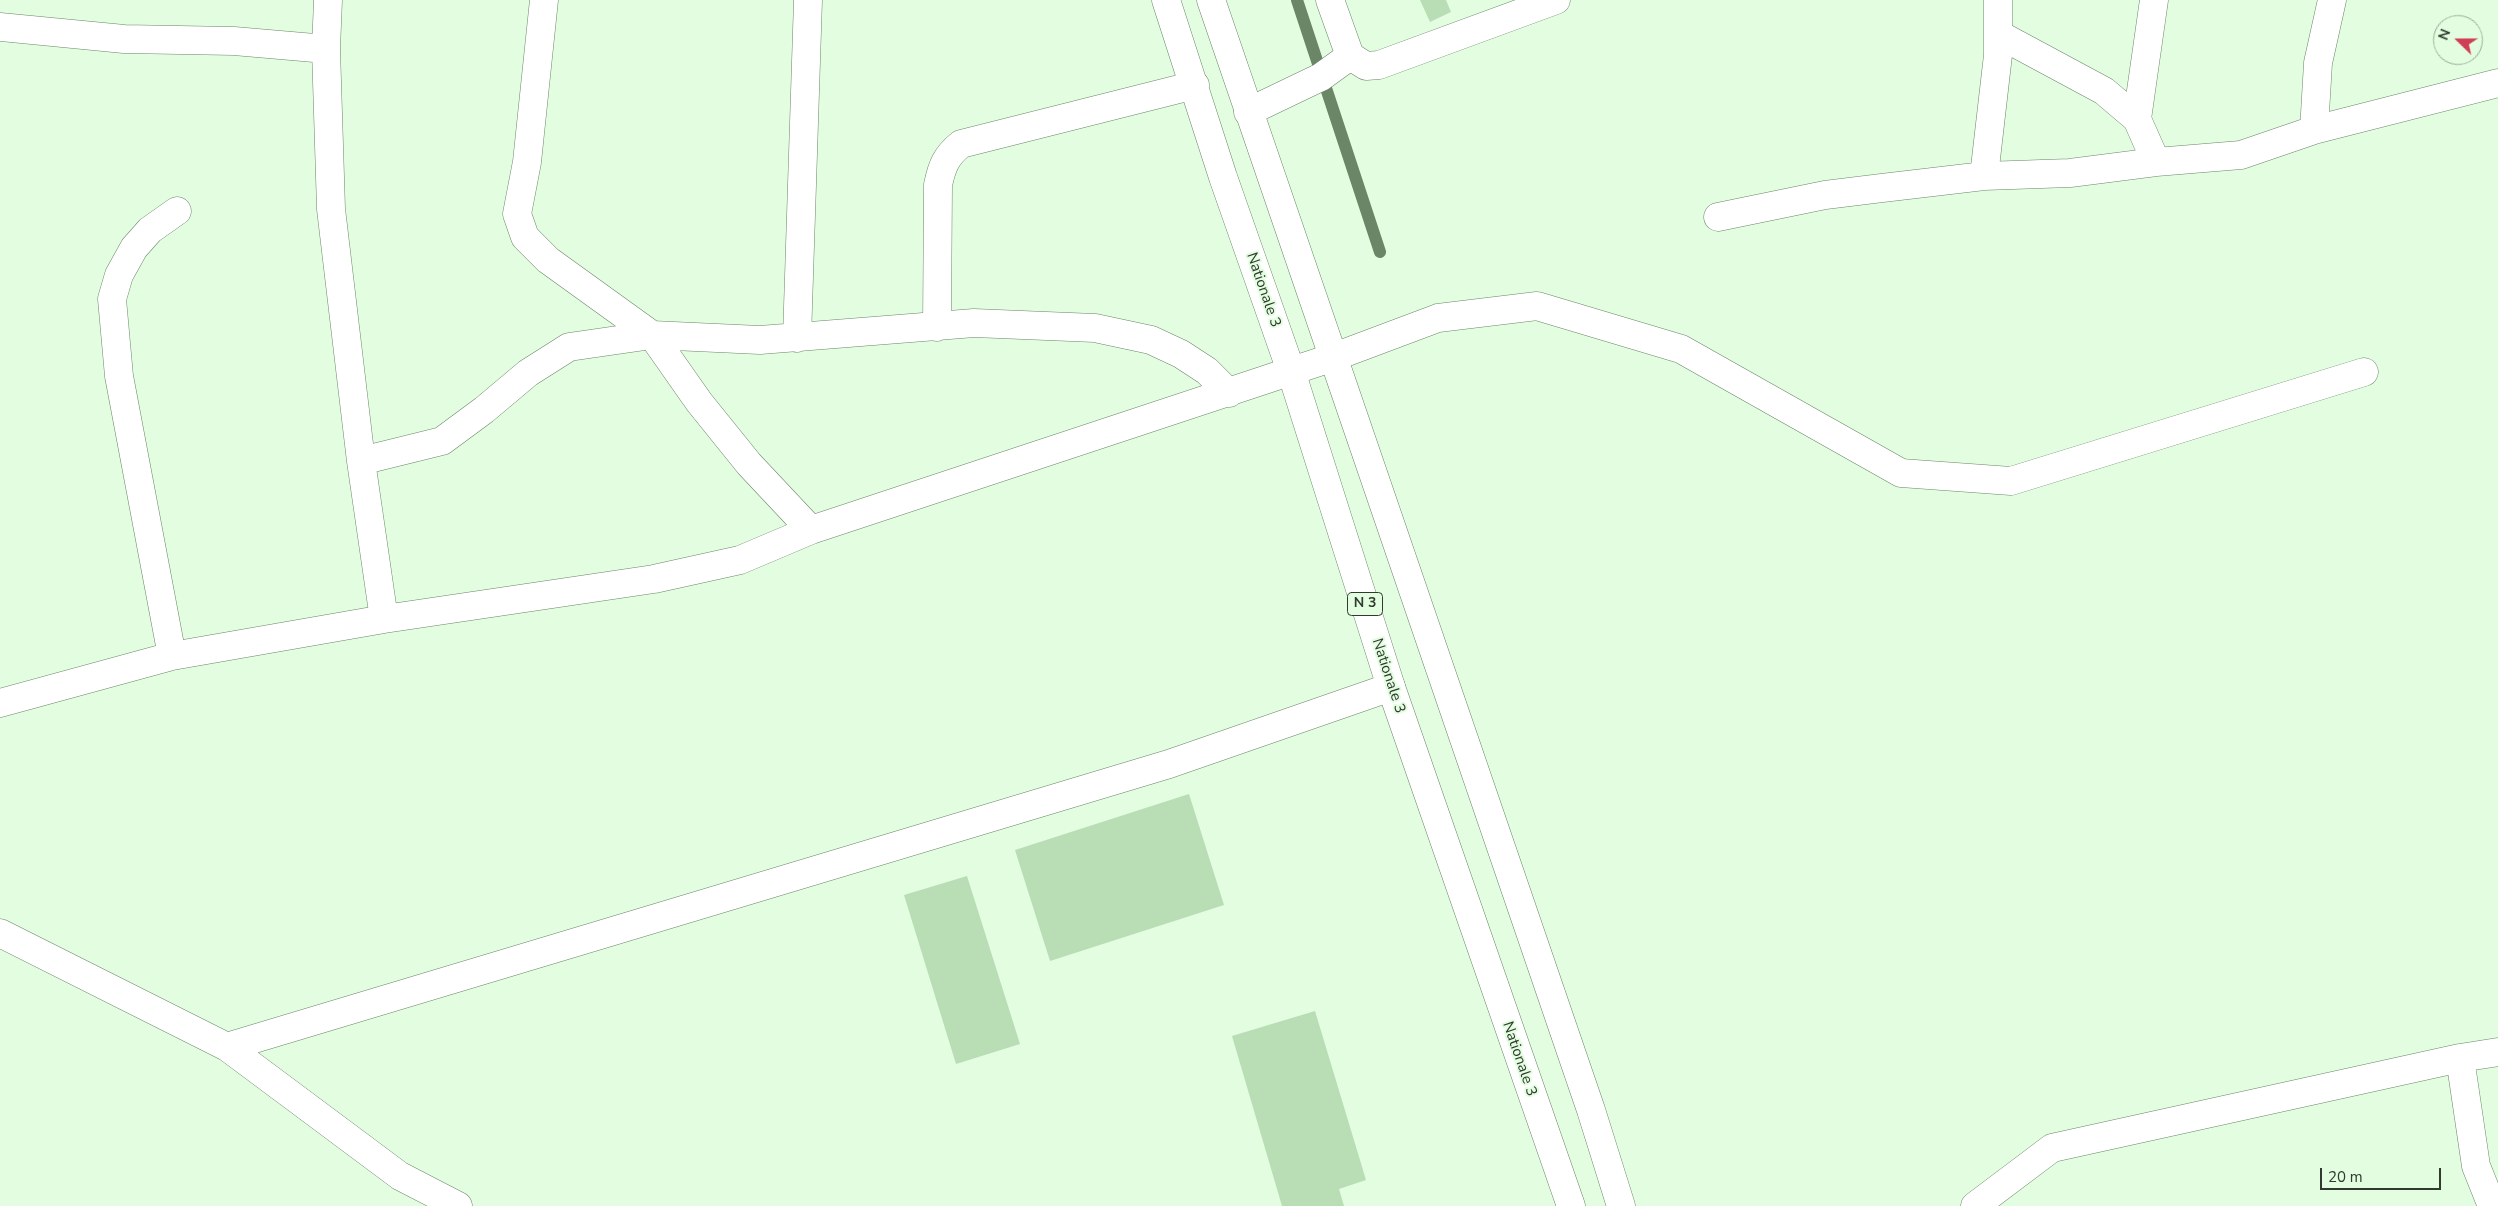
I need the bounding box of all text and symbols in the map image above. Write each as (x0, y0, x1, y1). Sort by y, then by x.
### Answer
north arrow (2433, 15, 2483, 65)
text: N (2434, 26, 2455, 43)
street label: Nationale 3 (1242, 250, 1284, 330)
road number: N 3 (1348, 592, 1382, 616)
street label: Nationale 3 (1367, 636, 1409, 716)
street label: Nationale 3 (1498, 1019, 1540, 1099)
scale bar (2323, 1158, 2444, 1190)
text: 20 m (2328, 1167, 2363, 1187)

